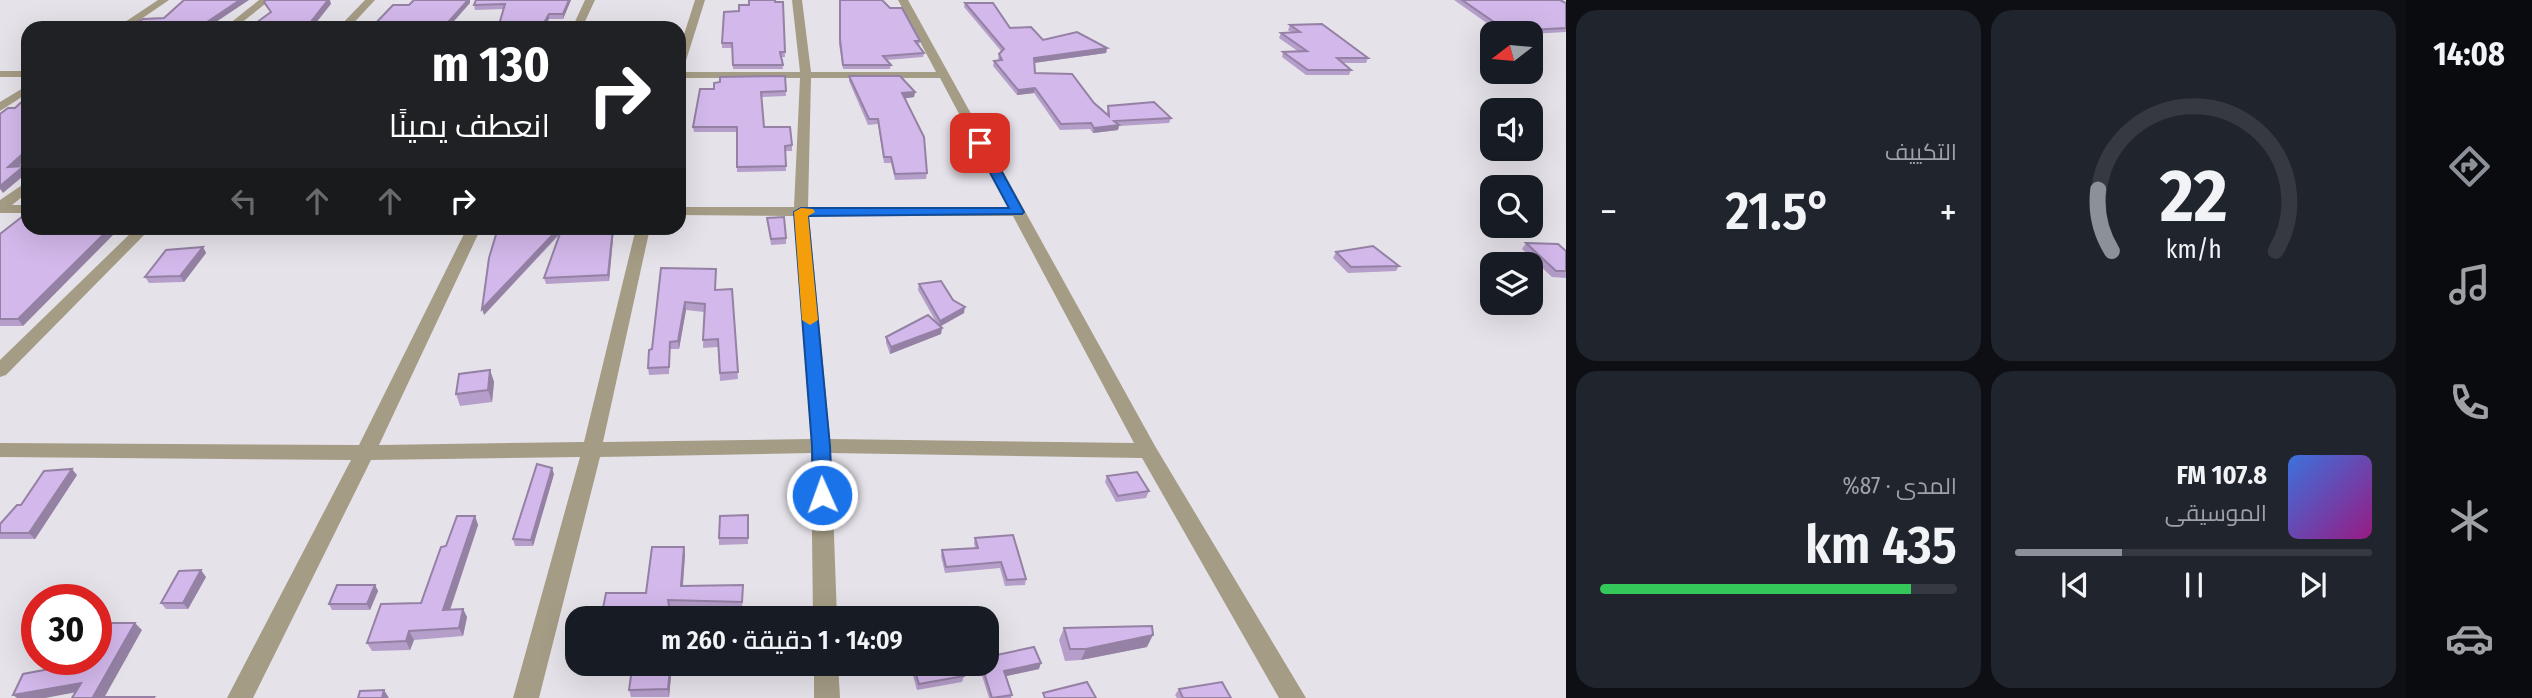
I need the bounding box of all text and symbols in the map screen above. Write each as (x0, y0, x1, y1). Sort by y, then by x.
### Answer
north arrow (1480, 21, 1544, 84)
map controls (1480, 21, 1543, 315)
text: 130 m (432, 35, 550, 94)
text: 14:08 (2433, 35, 2505, 73)
icon: right (574, 49, 665, 140)
button: sound (1480, 98, 1543, 161)
text: انعطف يمينًا (389, 107, 550, 145)
pin (950, 113, 1010, 173)
icon: arrive (961, 124, 999, 162)
text: التكييف (1885, 138, 1957, 166)
icon: directions (2445, 142, 2494, 191)
text: 22 (2159, 154, 2227, 241)
button: search (1480, 175, 1543, 238)
text: 21.5° (1726, 180, 1831, 243)
icon: left (225, 182, 263, 220)
icon: ahead (298, 182, 336, 220)
icon: ahead (371, 182, 409, 220)
icon: right (444, 182, 482, 220)
text: − (1600, 189, 1617, 235)
text: + (1940, 189, 1957, 235)
text: km/h (2166, 235, 2221, 265)
button: layers (1480, 252, 1543, 315)
icon: music (2445, 260, 2494, 309)
icon: phone (2445, 378, 2494, 427)
position arrow (785, 458, 859, 532)
text: 107.8 FM (2177, 460, 2267, 491)
text: المدى · 87% (1843, 472, 1957, 500)
icon: climate (2445, 496, 2494, 545)
text: الموسيقى (2165, 499, 2267, 527)
text: 435 km (1805, 514, 1957, 577)
icon: previous (2056, 566, 2094, 604)
icon: pause (2175, 566, 2213, 604)
icon: next (2294, 566, 2332, 604)
speed limit sign: 30 (21, 584, 112, 675)
icon: car (2445, 614, 2494, 663)
text: 14:09 · 1 دقيقة · 260 m (661, 625, 903, 656)

